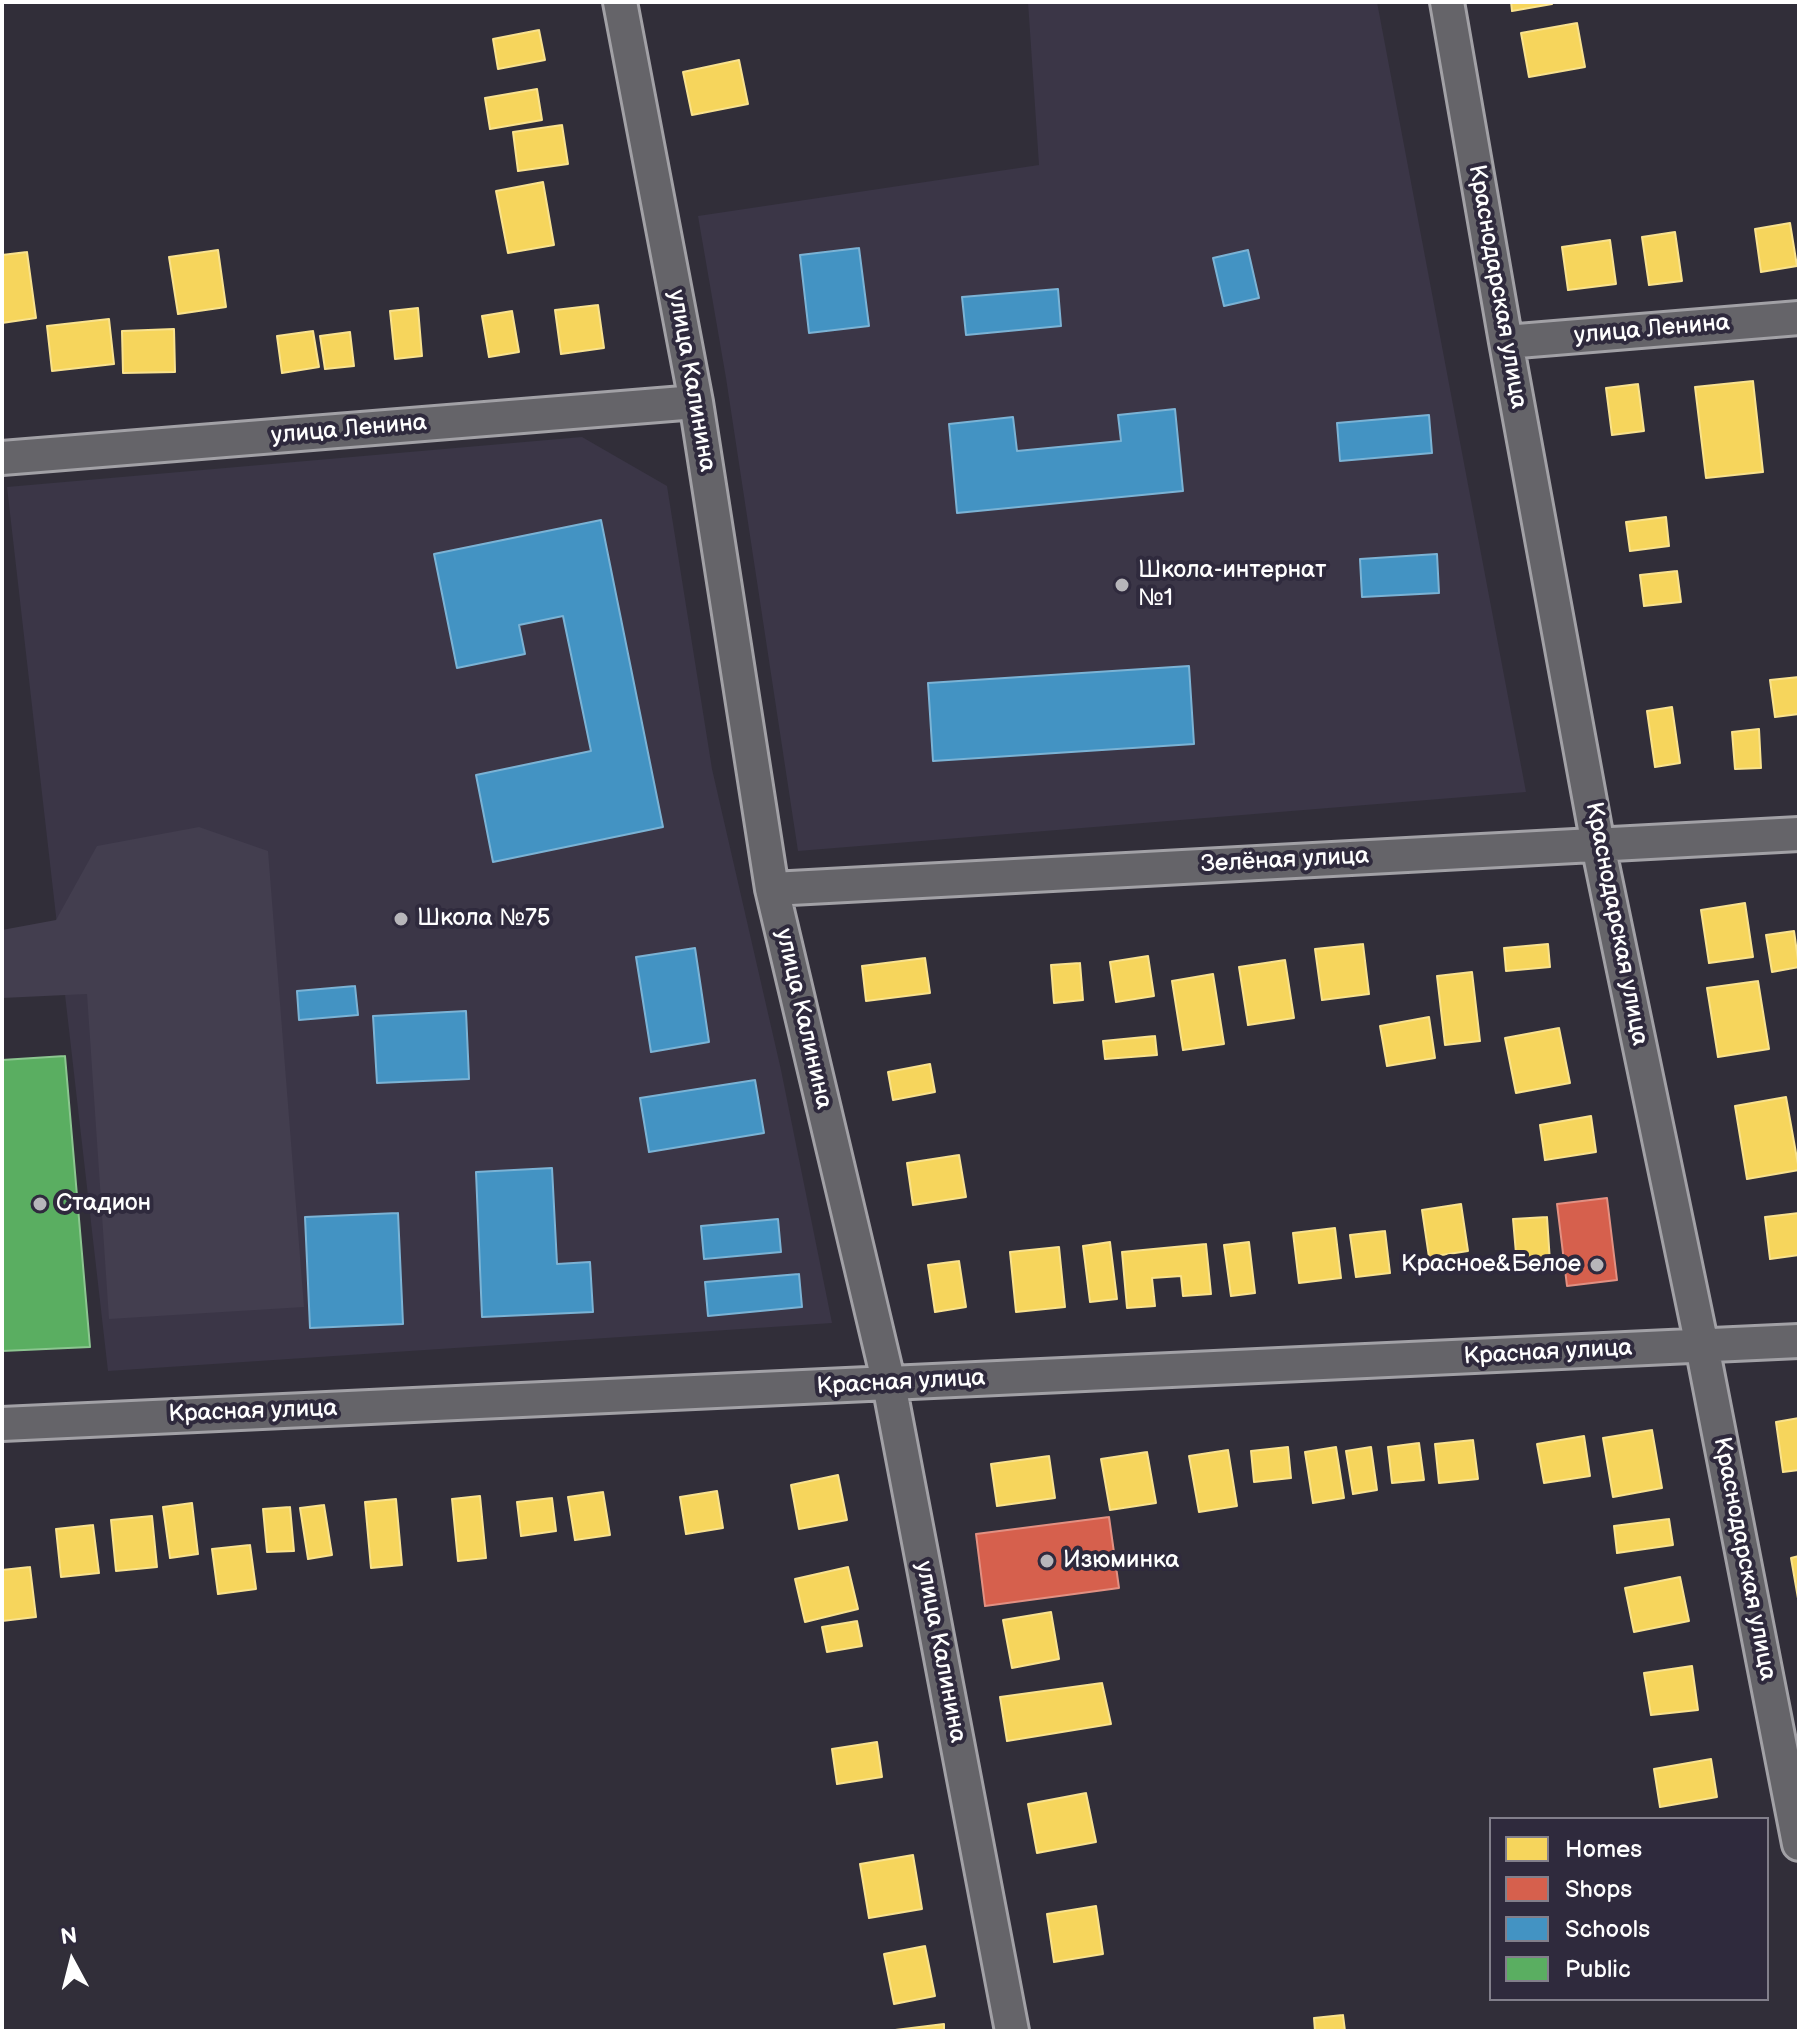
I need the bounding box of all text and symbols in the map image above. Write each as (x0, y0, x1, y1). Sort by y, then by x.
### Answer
street label: Краснодарская улица (1461, 163, 1533, 411)
street label: улица Калинина (661, 288, 721, 474)
street label: улица Ленина (1573, 309, 1731, 351)
street label: улица Ленина (270, 409, 428, 451)
place label: Школа-интернат №1 (1138, 557, 1326, 613)
marker: Школа-интернат №1 (1113, 576, 1131, 594)
street label: Краснодарская улица (1578, 800, 1654, 1048)
street label: Зелёная улица (1200, 842, 1370, 880)
place label: Школа №75 (417, 905, 550, 933)
marker: Школа №75 (392, 910, 410, 928)
street label: улица Калинина (768, 926, 838, 1112)
place label: Стадион (56, 1190, 151, 1218)
marker: Стадион (31, 1195, 49, 1213)
place label: Красное&Белое (1401, 1251, 1581, 1279)
marker: Красное&Белое (1588, 1256, 1606, 1274)
street label: Красная улица (1463, 1334, 1633, 1372)
street label: Красная улица (816, 1364, 986, 1402)
street label: Красная улица (168, 1395, 338, 1429)
street label: Краснодарская улица (1706, 1435, 1782, 1683)
place label: Изюминка (1063, 1547, 1180, 1575)
marker: Изюминка (1038, 1552, 1056, 1570)
street label: улица Калинина (908, 1559, 972, 1745)
legend (1489, 1817, 1769, 2001)
text: Homes (1565, 1835, 1642, 1864)
text: Shops (1565, 1875, 1632, 1904)
text: Schools (1565, 1915, 1650, 1944)
north arrow (32, 1921, 112, 2001)
text: N (59, 1922, 79, 1951)
text: Public (1565, 1955, 1631, 1984)

